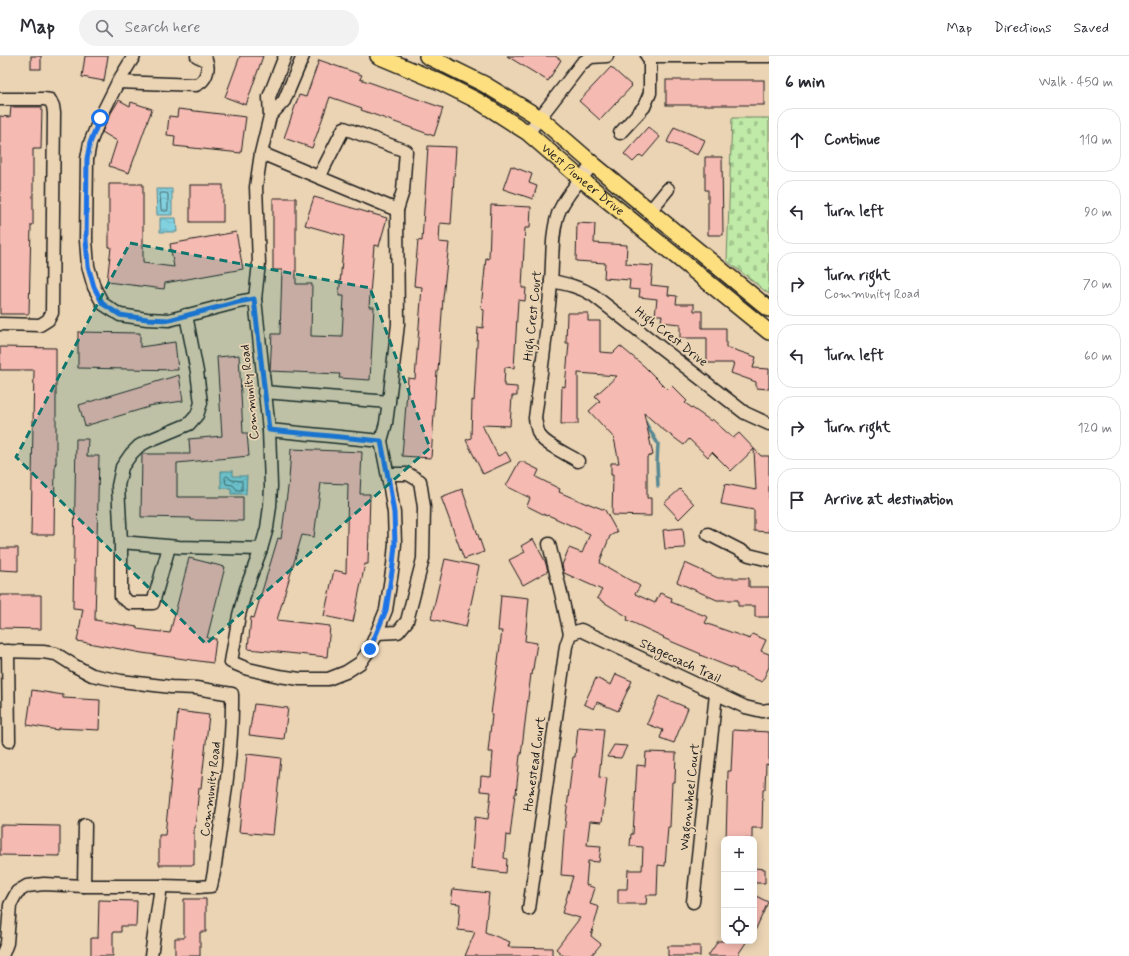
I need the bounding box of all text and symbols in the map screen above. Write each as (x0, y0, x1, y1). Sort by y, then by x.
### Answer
search box (79, 10, 359, 46)
text: Map (20, 15, 55, 40)
icon: search (93, 17, 115, 39)
text: Search here (125, 18, 200, 38)
text: Map (946, 19, 972, 37)
text: Directions (994, 19, 1052, 37)
text: Saved (1074, 19, 1109, 37)
text: 6 min (785, 71, 825, 93)
text: Walk · 450 m (1039, 74, 1113, 91)
route start (91, 109, 109, 127)
icon: ahead (786, 129, 808, 151)
text: Continue (824, 130, 880, 150)
text: 110 m (1079, 132, 1112, 149)
street label: West Pioneer Drive (538, 140, 628, 220)
icon: left (786, 201, 808, 223)
text: Turn left (824, 202, 884, 222)
text: 90 m (1084, 204, 1112, 221)
text: Turn right (824, 266, 891, 286)
street label: High Crest Court (520, 270, 548, 362)
icon: right (786, 273, 808, 295)
text: 70 m (1083, 276, 1112, 293)
text: Community Road (824, 286, 920, 303)
street label: High Crest Drive (630, 303, 711, 373)
street label: Community Road (237, 343, 263, 441)
icon: left (786, 345, 808, 367)
text: Turn left (824, 346, 884, 366)
text: 60 m (1084, 348, 1112, 365)
icon: right (786, 417, 808, 439)
text: Turn right (824, 418, 891, 438)
text: 120 m (1078, 420, 1112, 437)
icon: arrive (786, 489, 808, 511)
text: Arrive at destination (824, 490, 953, 510)
street label: Stagecoach Trail (636, 635, 724, 688)
route end (361, 640, 379, 658)
street label: Homestead Court (520, 715, 550, 813)
street label: Community Road (197, 740, 225, 838)
street label: Wagonwheel Court (676, 743, 706, 852)
map controls (721, 836, 757, 944)
button: + (721, 836, 757, 872)
button: − (721, 872, 757, 908)
button: locate (721, 908, 757, 944)

